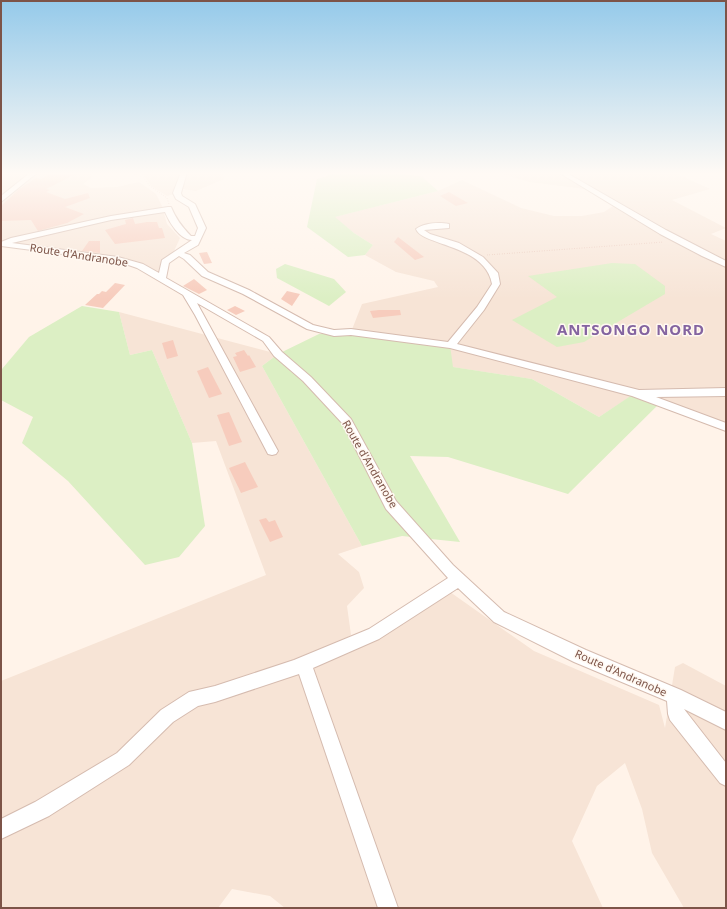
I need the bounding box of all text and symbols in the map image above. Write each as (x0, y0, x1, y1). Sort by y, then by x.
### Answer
street label: Route d'Andranobe (29, 239, 129, 270)
district label: ANTSONGO NORD (557, 319, 705, 339)
street label: Route d'Andranobe (339, 417, 402, 511)
street label: Route d'Andranobe (573, 645, 670, 700)

